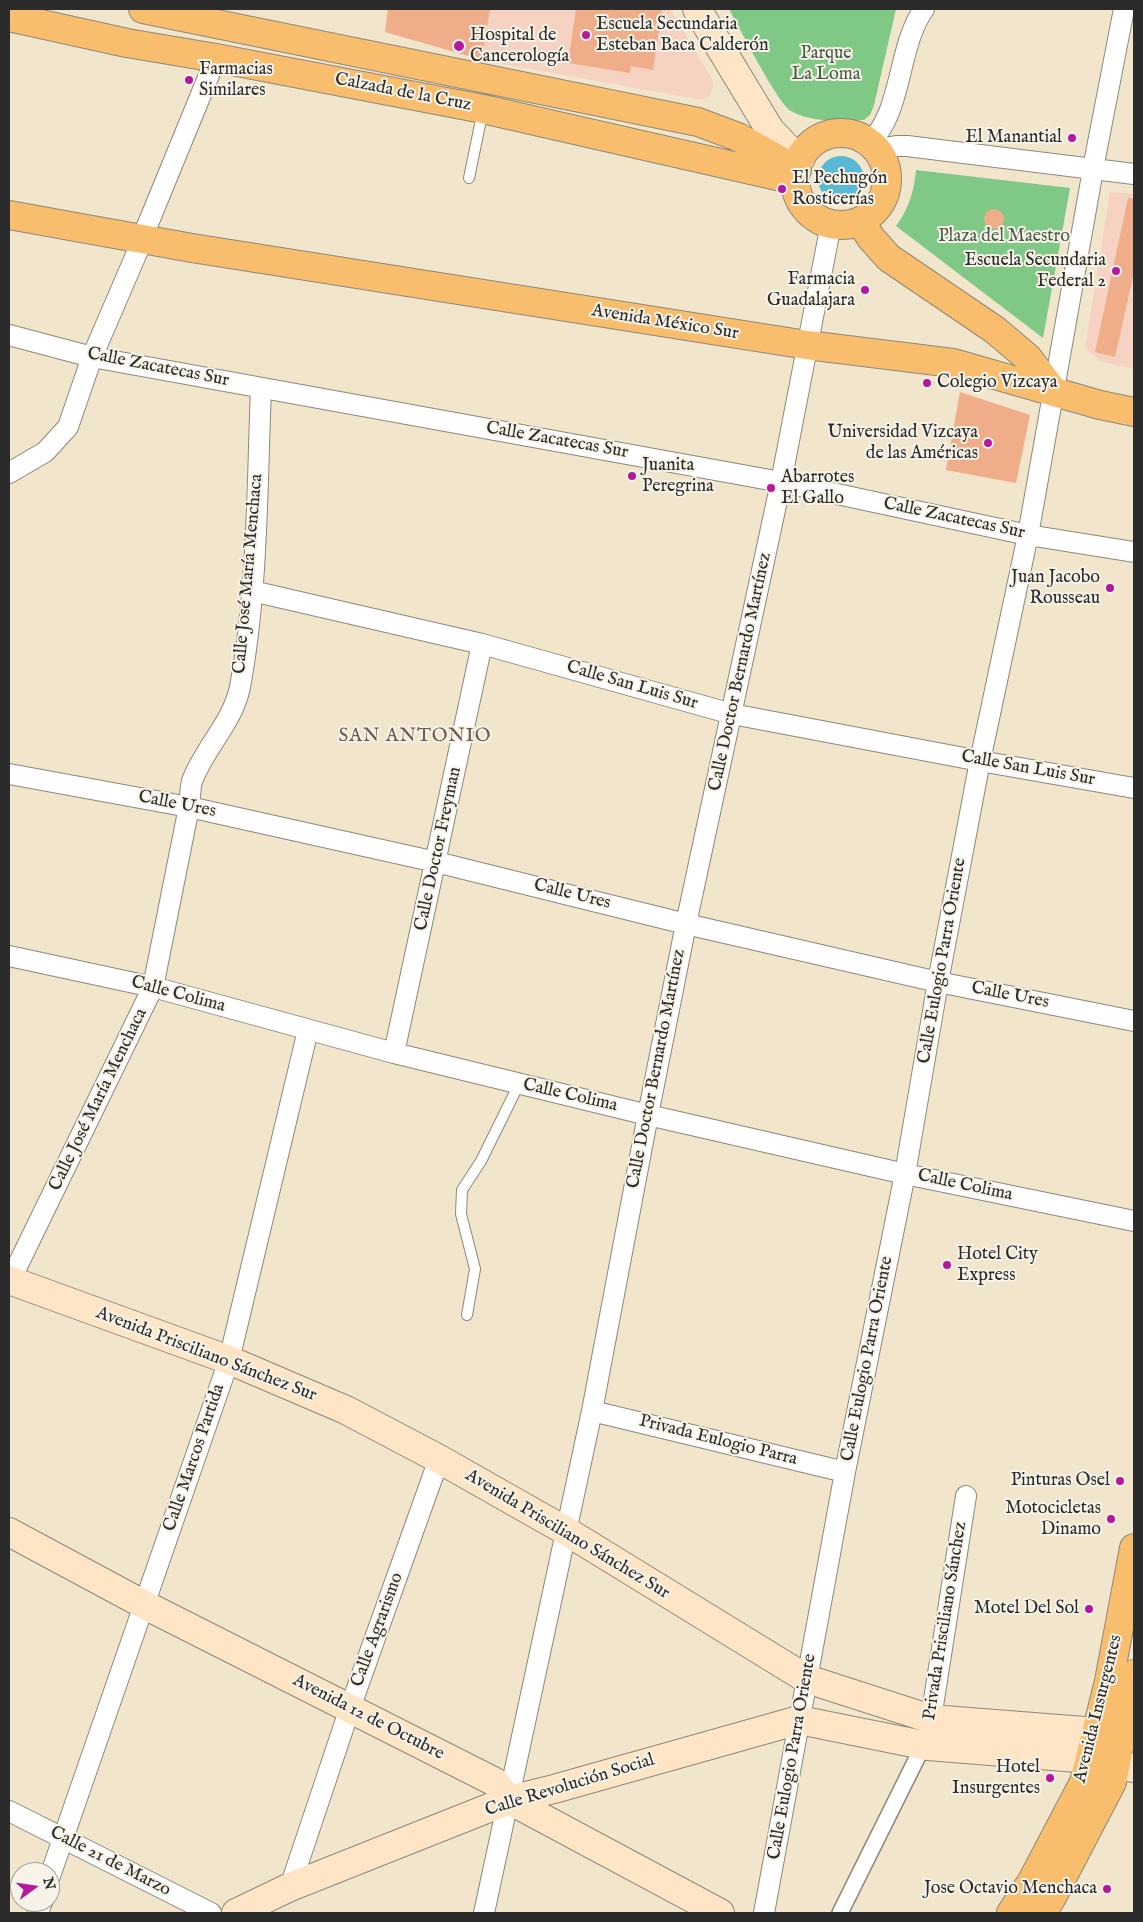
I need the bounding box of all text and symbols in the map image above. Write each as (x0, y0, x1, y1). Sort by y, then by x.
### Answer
place label: Escuela Secundaria Esteban Baca Calderón (596, 14, 768, 56)
place label: Hospital de Cancerología (470, 25, 569, 68)
marker: Escuela Secundaria Esteban Baca Calderón (580, 29, 592, 41)
marker: Hospital de Cancerología (452, 39, 466, 53)
park label: Parque La Loma (792, 43, 860, 86)
place label: Farmacias Similares (199, 59, 273, 102)
street label: Calzada de la Cruz (333, 69, 473, 117)
marker: Farmacias Similares (183, 74, 195, 86)
place label: El Manantial (965, 127, 1062, 149)
marker: El Manantial (1066, 132, 1078, 144)
place label: El Pechugón Rosticerías (792, 168, 887, 210)
marker: El Pechugón Rosticerías (776, 183, 788, 195)
park label: Plaza del Maestro (938, 226, 1070, 248)
place label: Escuela Secundaria Federal 2 (965, 250, 1106, 292)
marker: Escuela Secundaria Federal 2 (1110, 265, 1122, 277)
place label: Farmacia Guadalajara (767, 269, 855, 312)
marker: Farmacia Guadalajara (859, 284, 871, 296)
street label: Avenida México Sur (590, 301, 740, 345)
street label: Calle Zacatecas Sur (85, 344, 231, 392)
place label: Colegio Vizcaya (937, 372, 1057, 394)
marker: Colegio Vizcaya (921, 377, 933, 389)
street label: Calle Zacatecas Sur (484, 418, 630, 464)
place label: Universidad Vizcaya de las Américas (827, 422, 978, 464)
marker: Universidad Vizcaya de las Américas (982, 437, 994, 449)
place label: Juanita Peregrina (642, 455, 714, 498)
place label: Abarrotes El Gallo (781, 467, 854, 509)
marker: Juanita Peregrina (626, 470, 638, 482)
street label: Calle José María Menchaca (229, 473, 269, 675)
marker: Abarrotes El Gallo (765, 482, 777, 494)
street label: Calle Zacatecas Sur (881, 493, 1027, 545)
street label: Calle Doctor Bernardo Martínez (705, 551, 777, 793)
place label: Juan Jacobo Rousseau (1011, 567, 1100, 610)
marker: Juan Jacobo Rousseau (1104, 582, 1116, 594)
street label: Calle San Luis Sur (564, 657, 700, 715)
district label: SAN ANTONIO (337, 726, 493, 748)
street label: Calle San Luis Sur (959, 747, 1097, 791)
street label: Calle Doctor Freyman (411, 765, 467, 933)
street label: Calle Ures (136, 787, 218, 823)
street label: Calle Eulogio Parra Oriente (914, 856, 972, 1066)
street label: Calle Ures (531, 875, 613, 915)
street label: Calle Doctor Bernardo Martínez (623, 948, 691, 1190)
street label: Calle Colima (129, 972, 227, 1018)
street label: Calle Ures (969, 978, 1051, 1014)
street label: Calle José María Menchaca (45, 1005, 153, 1195)
street label: Calle Colima (521, 1075, 619, 1117)
street label: Calle Colima (916, 1165, 1014, 1207)
place label: Hotel City Express (957, 1244, 1038, 1286)
street label: Calle Eulogio Parra Oriente (838, 1255, 898, 1463)
marker: Hotel City Express (941, 1259, 953, 1271)
street label: Avenida Prisciliano Sánchez Sur (93, 1303, 319, 1407)
street label: Calle Marcos Partida (160, 1381, 230, 1535)
street label: Privada Eulogio Parra (637, 1411, 799, 1471)
street label: Avenida Prisciliano Sánchez Sur (461, 1465, 673, 1605)
place label: Pinturas Osel (1011, 1470, 1110, 1492)
marker: Pinturas Osel (1114, 1475, 1126, 1487)
place label: Motocicletas Dinamo (1005, 1498, 1101, 1540)
marker: Motocicletas Dinamo (1105, 1513, 1117, 1525)
street label: Privada Prisciliano Sánchez (920, 1520, 972, 1722)
street label: Calle Agrarismo (347, 1570, 409, 1690)
place label: Motel Del Sol (974, 1598, 1079, 1620)
marker: Motel Del Sol (1083, 1603, 1095, 1615)
street label: Avenida Insurgentes (1070, 1633, 1128, 1785)
street label: Calle Eulogio Parra Oriente (764, 1652, 822, 1862)
street label: Avenida 12 de Octubre (289, 1670, 447, 1766)
street label: Calle Revolución Social (483, 1750, 657, 1822)
place label: Hotel Insurgentes (952, 1757, 1040, 1800)
marker: Hotel Insurgentes (1044, 1772, 1056, 1784)
street label: Calle 21 de Marzo (46, 1822, 174, 1902)
north arrow (10, 1862, 60, 1912)
text: N (38, 1876, 59, 1892)
place label: Jose Octavio Menchaca (924, 1878, 1097, 1900)
marker: Jose Octavio Menchaca (1101, 1883, 1113, 1895)

